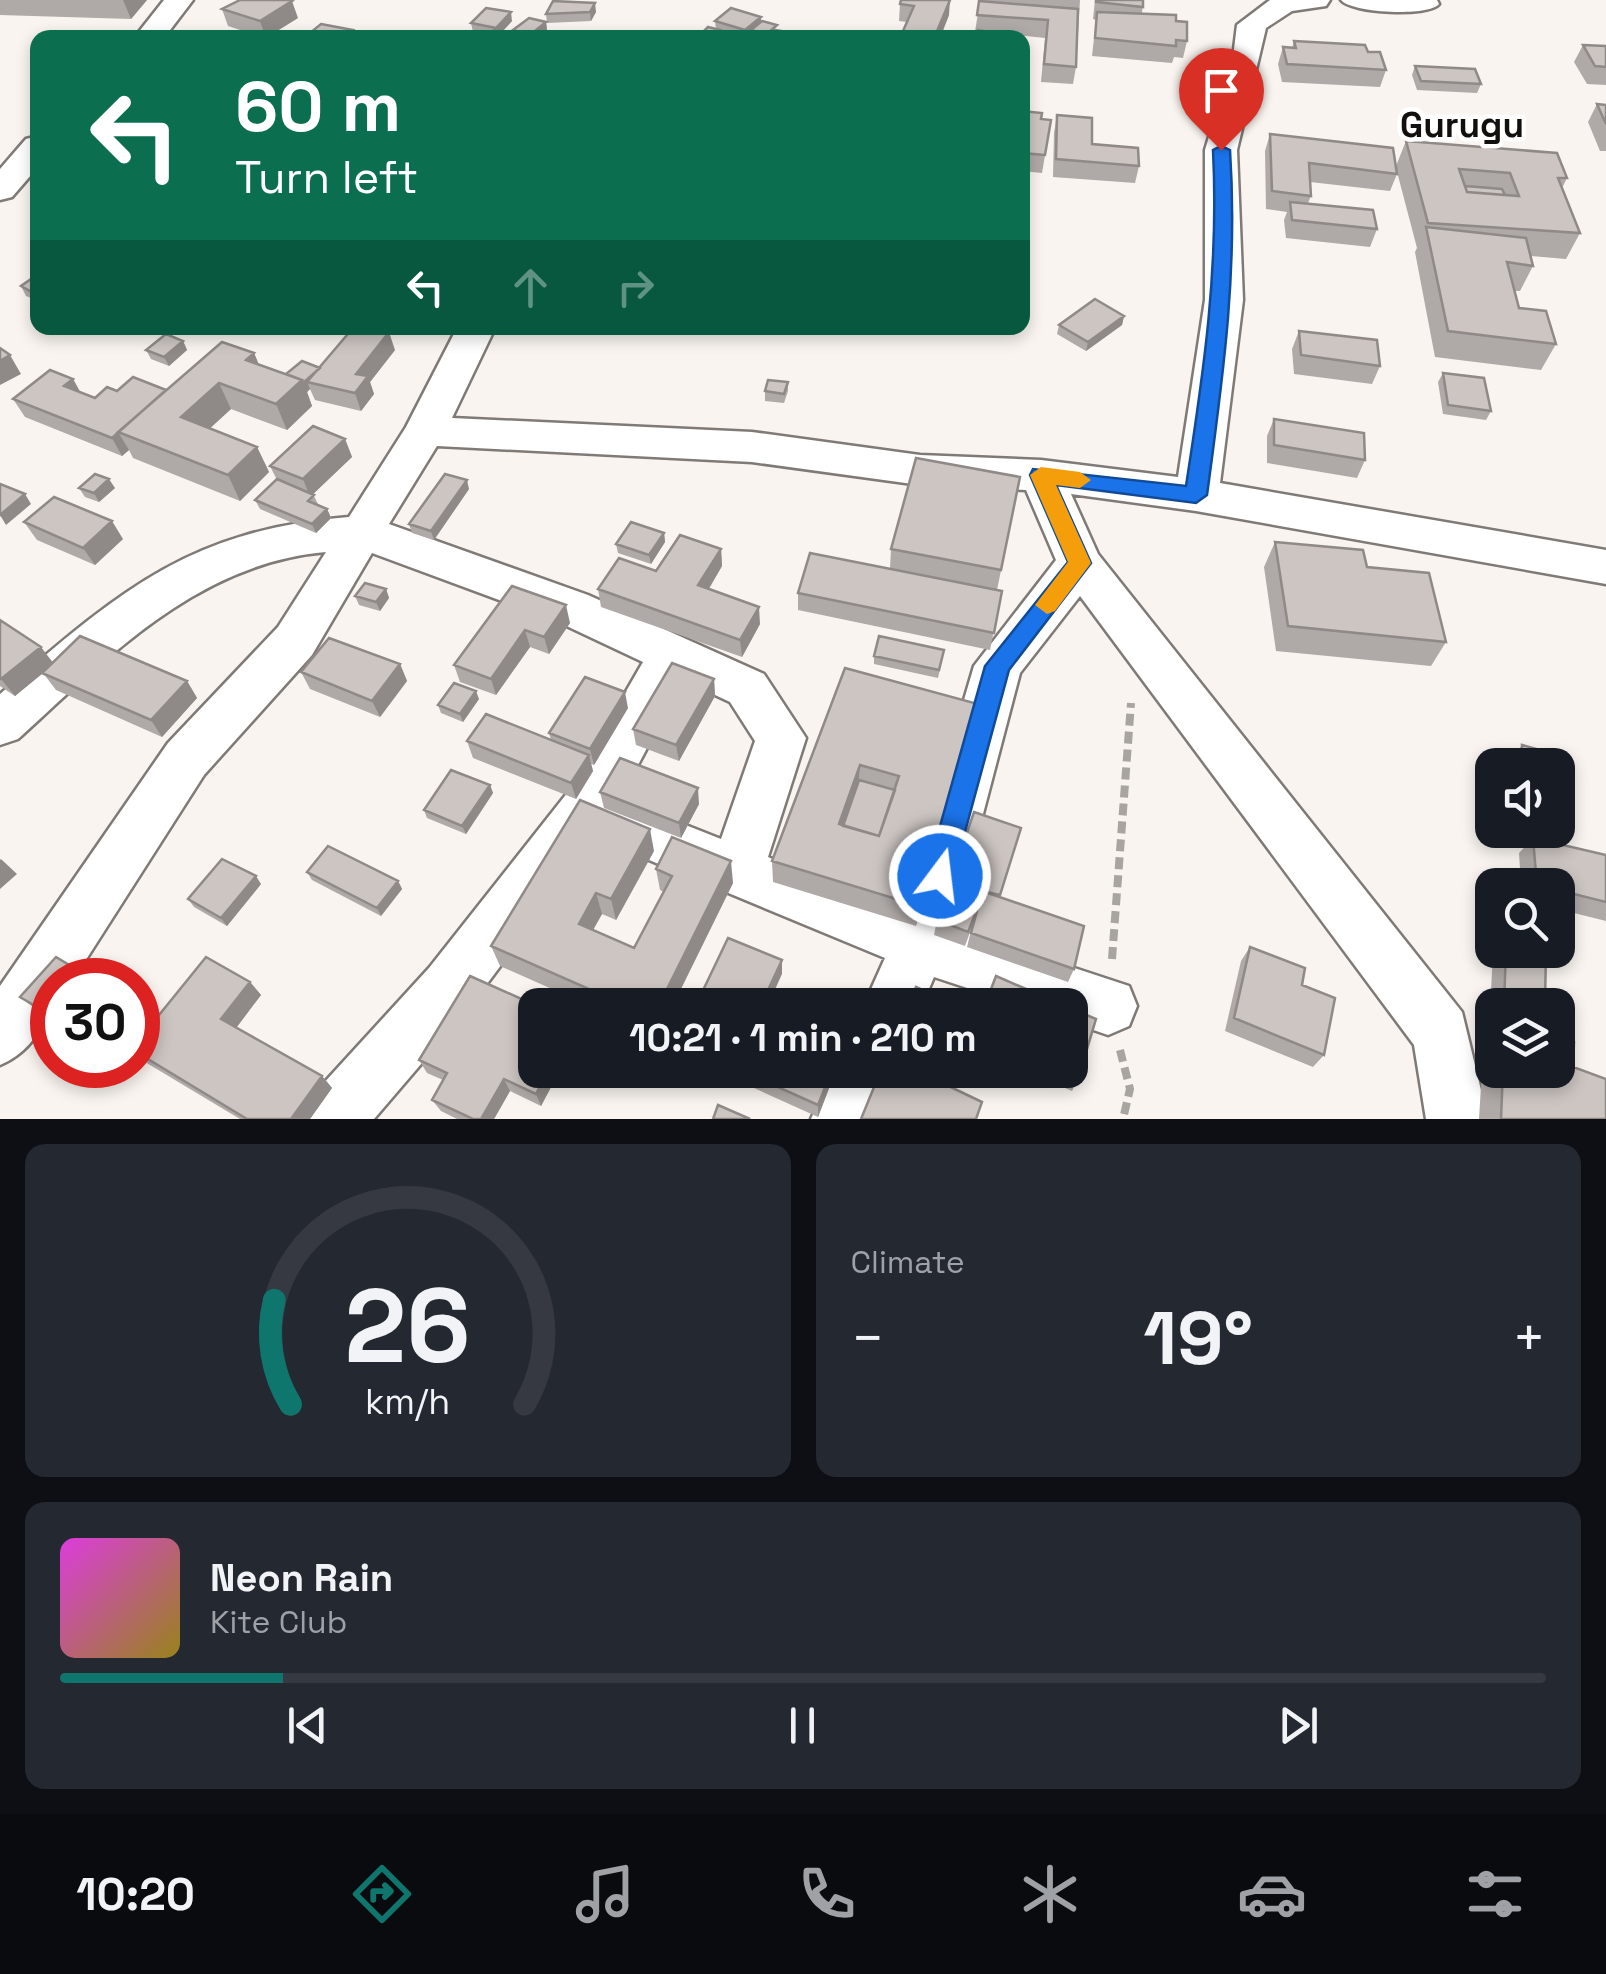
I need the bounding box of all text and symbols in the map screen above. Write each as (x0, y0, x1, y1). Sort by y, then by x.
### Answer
pin (1179, 48, 1264, 151)
text: 60 m (235, 62, 401, 151)
icon: arrive (1194, 63, 1249, 118)
icon: left (70, 70, 200, 200)
district label: Gurugu (1400, 103, 1524, 147)
text: Turn left (235, 149, 418, 206)
icon: left (398, 260, 453, 315)
icon: ahead (503, 260, 558, 315)
icon: right (608, 260, 663, 315)
map controls (1475, 748, 1575, 1088)
button: sound (1475, 748, 1575, 848)
position arrow (888, 824, 992, 928)
button: search (1475, 868, 1575, 968)
speed limit sign: 30 (30, 958, 160, 1088)
button: layers (1475, 988, 1575, 1088)
text: 10:21 · 1 min · 210 m (629, 1014, 977, 1062)
text: Climate (851, 1242, 965, 1282)
text: 26 (345, 1260, 471, 1392)
text: 19° (1143, 1290, 1253, 1386)
text: − (851, 1303, 885, 1373)
text: + (1512, 1303, 1546, 1373)
text: km/h (365, 1379, 450, 1424)
text: Neon Rain (210, 1554, 393, 1602)
text: Kite Club (210, 1602, 347, 1642)
icon: previous (280, 1698, 335, 1753)
icon: pause (775, 1698, 830, 1753)
icon: next (1271, 1698, 1326, 1753)
icon: directions (347, 1859, 417, 1929)
icon: music (570, 1859, 640, 1929)
icon: phone (792, 1859, 862, 1929)
icon: climate (1015, 1859, 1085, 1929)
icon: car (1237, 1859, 1307, 1929)
icon: filters (1460, 1859, 1530, 1929)
text: 10:20 (76, 1866, 195, 1923)

